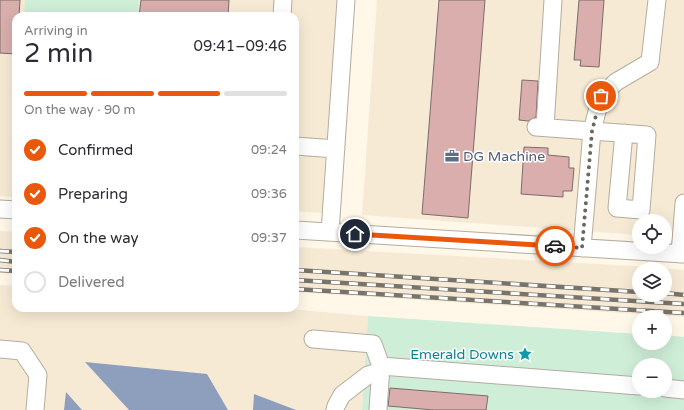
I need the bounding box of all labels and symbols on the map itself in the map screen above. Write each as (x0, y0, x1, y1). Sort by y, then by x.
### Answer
pin (584, 79, 618, 113)
office icon: DG Machine (444, 148, 460, 164)
place label: DG Machine (463, 148, 545, 165)
pin (338, 217, 372, 251)
courier (535, 226, 575, 266)
place label: Emerald Downs (410, 346, 514, 363)
place icon: Emerald Downs (517, 346, 533, 362)

